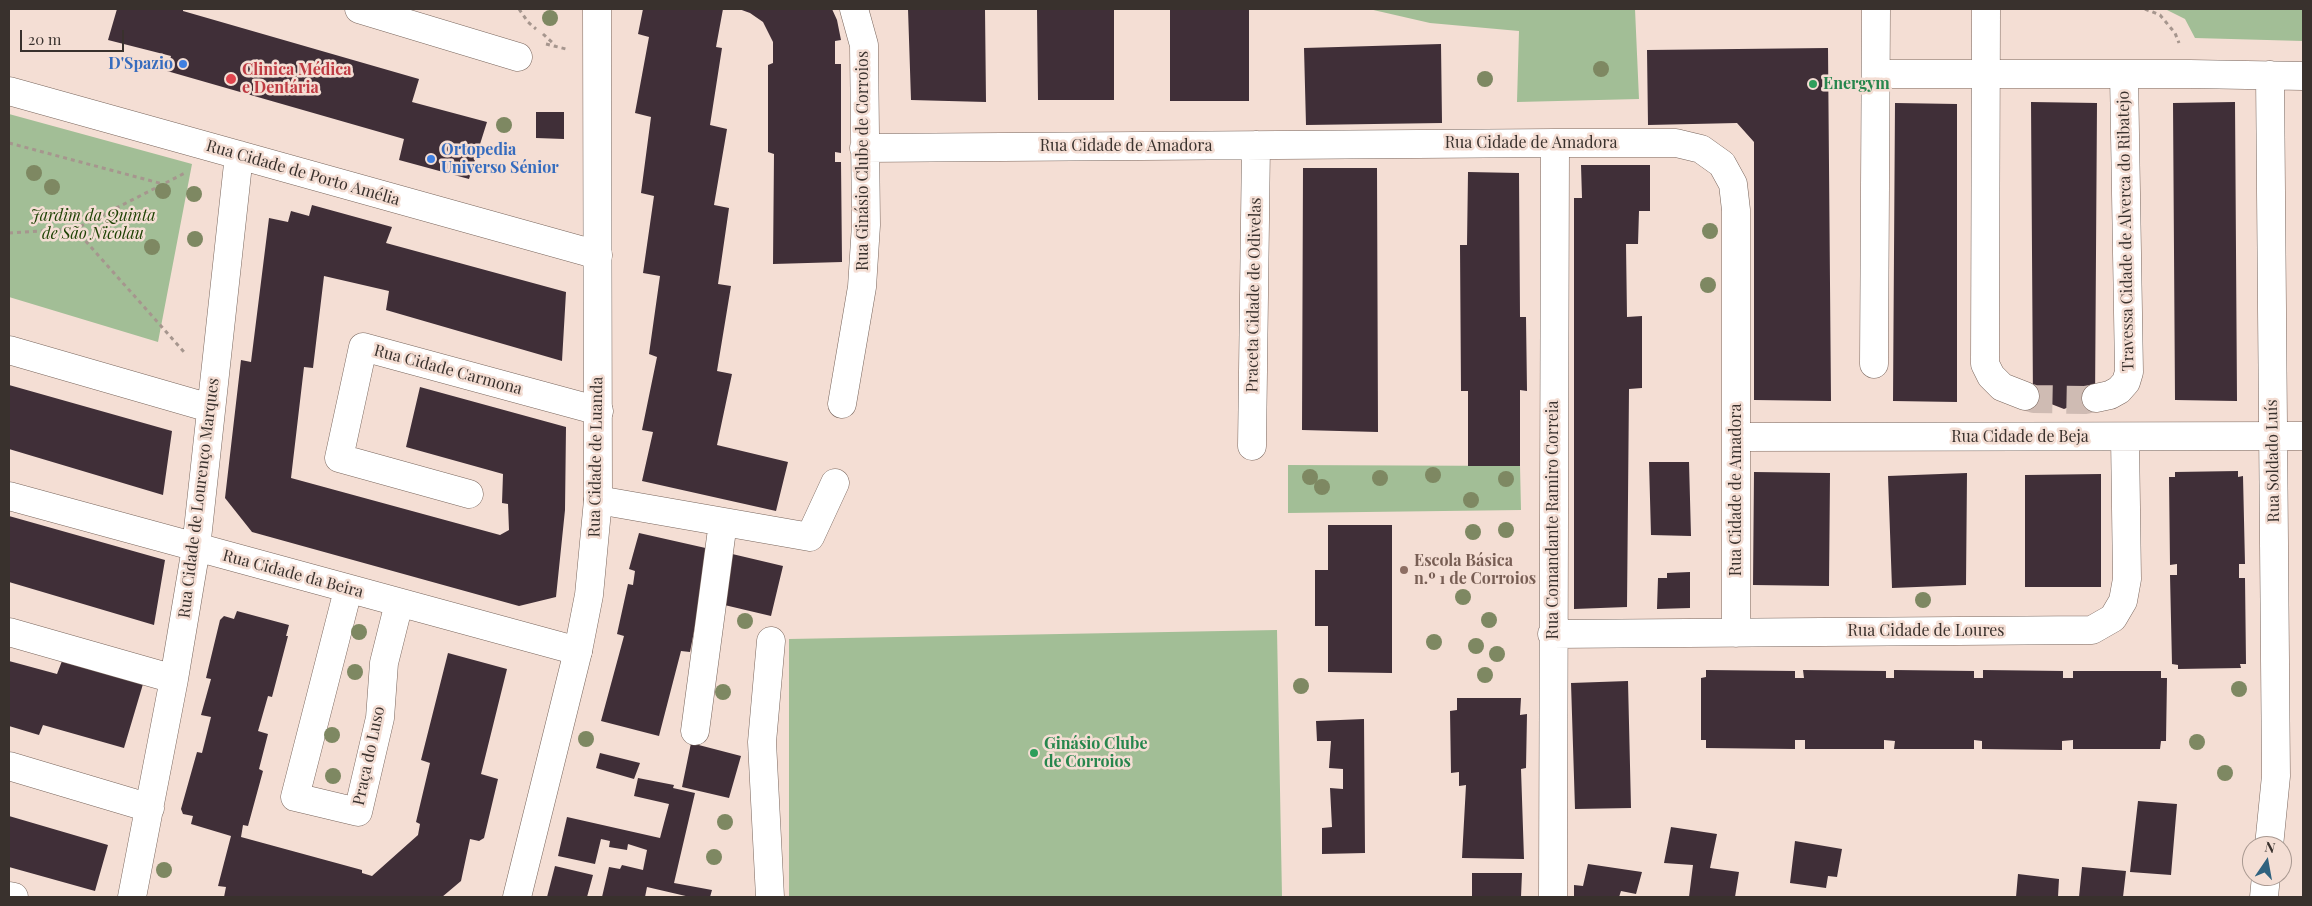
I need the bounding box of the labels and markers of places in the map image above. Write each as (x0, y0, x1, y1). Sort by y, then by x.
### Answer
place label: D'Spazio (108, 54, 173, 74)
marker: D'Spazio (177, 58, 189, 70)
place label: Clinica Médica e Dentária (242, 60, 352, 98)
marker: Clinica Médica e Dentária (224, 72, 238, 86)
place label: Energym (1823, 74, 1890, 94)
marker: Energym (1807, 78, 1819, 90)
place label: Ortopedia Universo Sénior (441, 140, 559, 178)
marker: Ortopedia Universo Sénior (425, 153, 437, 165)
place label: Escola Básica n.º 1 de Corroios (1414, 551, 1536, 589)
marker: Escola Básica n.º 1 de Corroios (1398, 564, 1410, 576)
place label: Ginásio Clube de Corroios (1044, 734, 1148, 772)
marker: Ginásio Clube de Corroios (1028, 747, 1040, 759)

